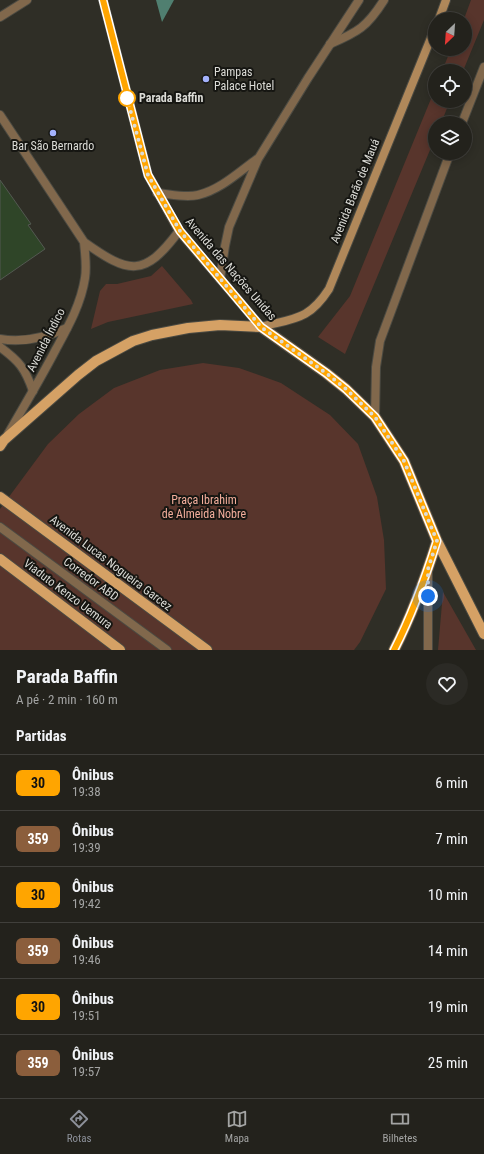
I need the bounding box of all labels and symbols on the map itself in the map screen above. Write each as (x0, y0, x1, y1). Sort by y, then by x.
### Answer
north arrow (428, 12, 472, 56)
place label: Pampas Palace Hotel (214, 65, 274, 93)
marker: Pampas Palace Hotel (201, 74, 211, 84)
marker: Parada Baffin (118, 89, 136, 107)
place label: Parada Baffin (139, 91, 203, 105)
marker: Bar São Bernardo (48, 128, 58, 138)
street label: Avenida Barão de Mauá (328, 137, 382, 245)
place label: Bar São Bernardo (12, 139, 94, 153)
street label: Avenida das Nações Unidas (183, 215, 279, 323)
street label: Avenida Índico (23, 305, 68, 374)
park label: Praça Ibrahim de Almeida Nobre (162, 493, 247, 521)
street label: Avenida Lucas Nogueira Garcez (47, 512, 175, 614)
street label: Corredor ABD (61, 554, 121, 604)
street label: Viaduto Kenzo Uemura (21, 556, 115, 632)
your location (418, 586, 438, 606)

